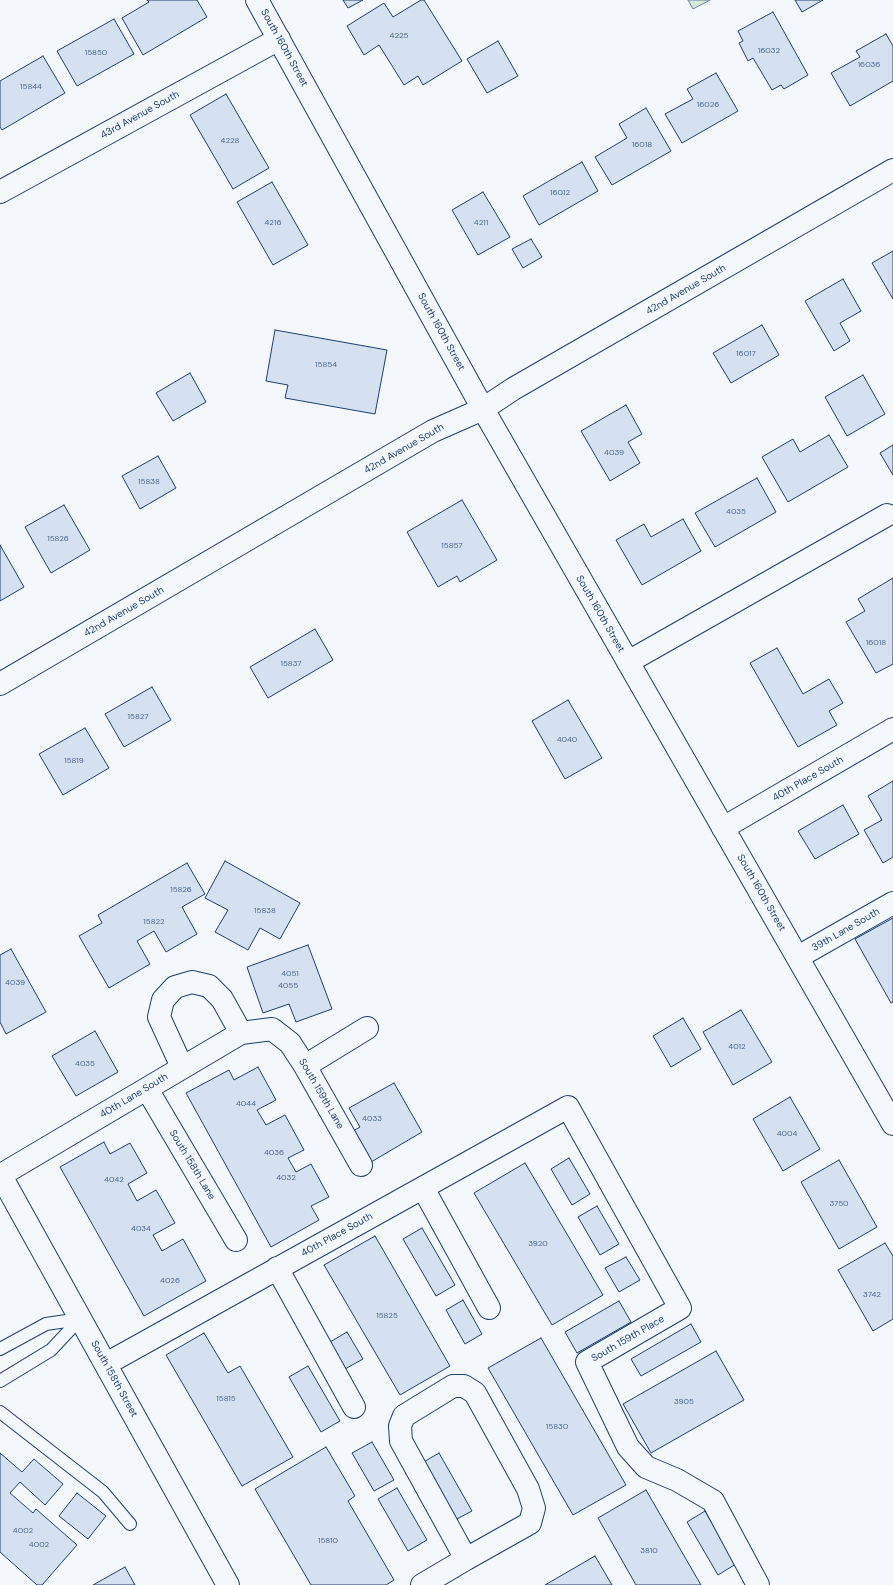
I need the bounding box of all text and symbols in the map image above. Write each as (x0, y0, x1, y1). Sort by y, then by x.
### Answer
street label: South 160th Street (258, 7, 310, 89)
house number: 4225 (390, 31, 408, 41)
house number: 16032 (758, 46, 780, 56)
house number: 15850 (85, 48, 107, 58)
house number: 16036 (858, 60, 880, 70)
house number: 15844 (20, 82, 42, 92)
street label: 43rd Avenue South (99, 88, 181, 142)
house number: 16026 (697, 100, 719, 110)
house number: 4228 (221, 136, 239, 146)
house number: 16018 (632, 140, 652, 150)
house number: 16012 (550, 188, 570, 198)
house number: 4216 (265, 218, 281, 228)
house number: 4211 (474, 218, 488, 228)
street label: 42nd Avenue South (644, 262, 728, 318)
street label: South 160th Street (415, 291, 467, 373)
house number: 16017 (736, 349, 756, 359)
house number: 15854 (315, 360, 337, 370)
street label: 42nd Avenue South (362, 421, 446, 477)
house number: 4039 (604, 448, 624, 458)
house number: 15838 (138, 477, 160, 487)
house number: 4035 (726, 507, 746, 517)
house number: 15826 (47, 534, 69, 544)
house number: 15857 (441, 541, 463, 551)
street label: South 160th Street (573, 573, 627, 655)
street label: 42nd Avenue South (82, 584, 166, 640)
house number: 16018 (866, 638, 886, 648)
house number: 15837 (280, 659, 302, 669)
house number: 15827 (128, 712, 148, 722)
house number: 4040 (557, 735, 577, 745)
street label: 40th Place South (770, 754, 846, 804)
house number: 15819 (64, 756, 84, 766)
street label: South 160th Street (734, 852, 788, 934)
house number: 15826 (170, 885, 192, 895)
house number: 15838 (254, 906, 276, 916)
street label: 39th Lane South (810, 906, 882, 954)
house number: 15822 (143, 917, 165, 927)
house number: 4051 (281, 969, 299, 979)
house number: 4039 (5, 978, 25, 988)
house number: 4055 (278, 981, 298, 991)
house number: 4012 (728, 1042, 746, 1052)
street label: South 159th Lane (296, 1057, 346, 1131)
house number: 4035 (75, 1059, 95, 1069)
street label: 40th Lane South (98, 1071, 170, 1121)
house number: 4044 (236, 1099, 256, 1109)
house number: 4033 (362, 1114, 382, 1124)
street label: South 158th Lane (166, 1128, 218, 1202)
house number: 4004 (777, 1129, 797, 1139)
house number: 4036 (264, 1148, 284, 1158)
house number: 4032 (276, 1173, 296, 1183)
house number: 4042 (104, 1175, 124, 1185)
house number: 3750 (830, 1199, 848, 1209)
street label: 40th Place South (299, 1210, 375, 1260)
house number: 4034 (131, 1224, 151, 1234)
house number: 3920 (528, 1239, 548, 1249)
house number: 4026 (160, 1276, 180, 1286)
house number: 3742 (863, 1290, 881, 1300)
house number: 15825 (376, 1311, 398, 1321)
street label: South 159th Place (589, 1313, 667, 1365)
street label: South 158th Street (88, 1339, 140, 1419)
house number: 15815 (216, 1394, 236, 1404)
house number: 3905 (674, 1397, 694, 1407)
house number: 15830 (546, 1422, 568, 1432)
house number: 4002 (13, 1526, 33, 1536)
house number: 15810 (318, 1536, 338, 1546)
house number: 4002 (29, 1540, 49, 1550)
house number: 3810 (640, 1546, 658, 1556)

